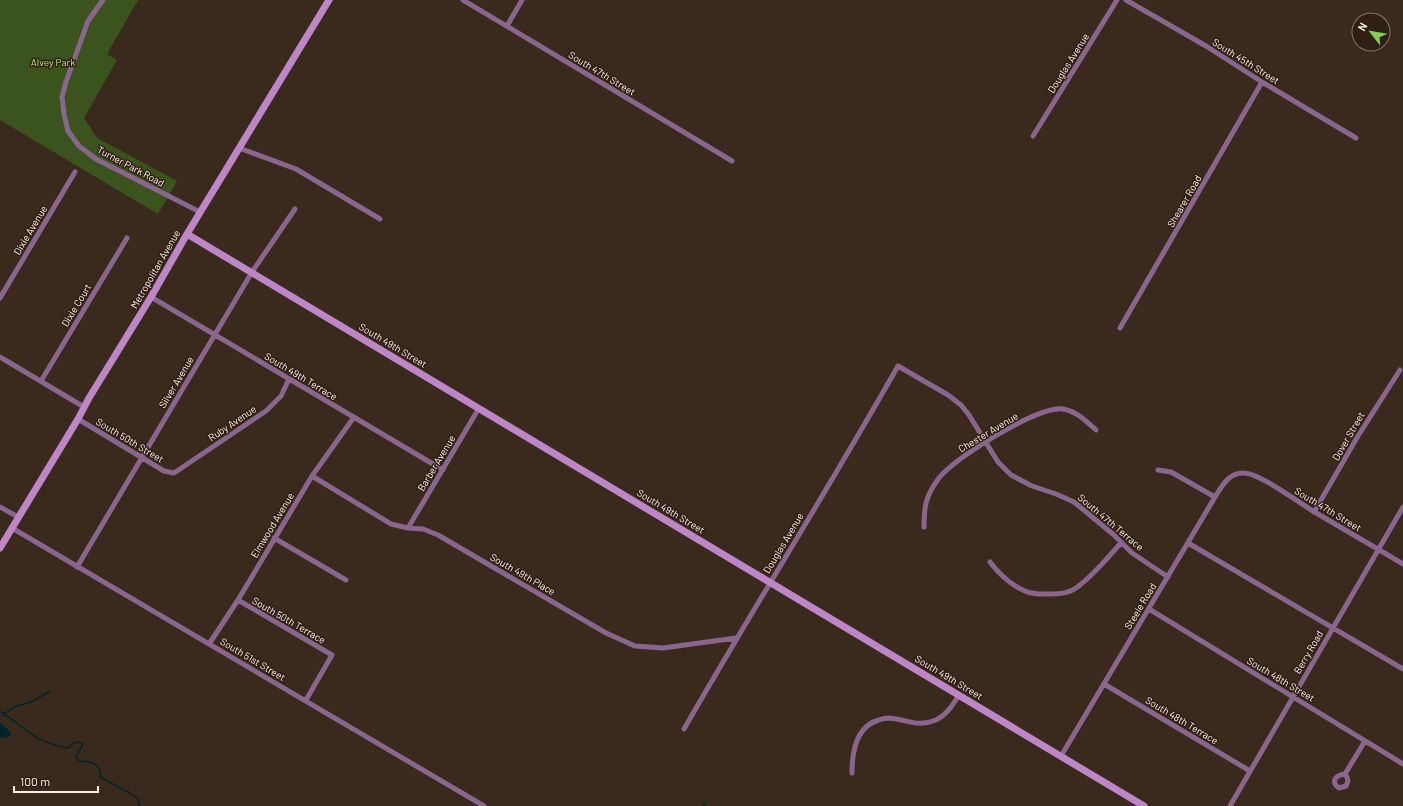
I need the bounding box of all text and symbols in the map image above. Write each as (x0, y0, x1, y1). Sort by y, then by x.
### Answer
north arrow (1351, 12, 1391, 52)
text: N (1355, 20, 1369, 33)
street label: Douglas Avenue (1045, 31, 1091, 95)
street label: South 45th Street (1210, 36, 1282, 87)
street label: South 47th Street (566, 48, 638, 98)
park label: Alvey Park (31, 56, 75, 68)
street label: Turner Park Road (95, 143, 167, 189)
street label: Shearer Road (1164, 173, 1204, 229)
street label: Dixie Avenue (11, 203, 49, 257)
street label: Metropolitan Avenue (128, 228, 182, 310)
street label: Dixie Court (59, 281, 94, 329)
street label: South 49th Street (357, 320, 429, 370)
street label: South 49th Terrace (262, 350, 340, 402)
street label: Silver Avenue (156, 354, 196, 410)
street label: Ruby Avenue (206, 403, 258, 443)
street label: Chester Avenue (956, 409, 1020, 455)
street label: Dover Street (1329, 409, 1367, 463)
street label: South 50th Street (94, 415, 166, 465)
street label: Barber Avenue (415, 433, 457, 493)
street label: South 47th Street (1292, 484, 1364, 534)
street label: South 49th Street (635, 486, 707, 536)
street label: Elmwood Avenue (248, 490, 296, 560)
street label: South 47th Terrace (1076, 491, 1146, 553)
street label: Douglas Avenue (760, 511, 806, 575)
street label: South 49th Place (488, 550, 558, 598)
street label: Steele Road (1122, 581, 1158, 631)
street label: South 50th Terrace (250, 594, 328, 646)
street label: Berry Road (1291, 628, 1325, 676)
street label: South 51st Street (218, 635, 288, 683)
street label: South 49th Street (913, 652, 985, 702)
street label: South 48th Street (1245, 654, 1317, 704)
street label: South 48th Terrace (1143, 694, 1221, 746)
scale bar (14, 768, 98, 794)
text: 100 m (20, 774, 50, 788)

